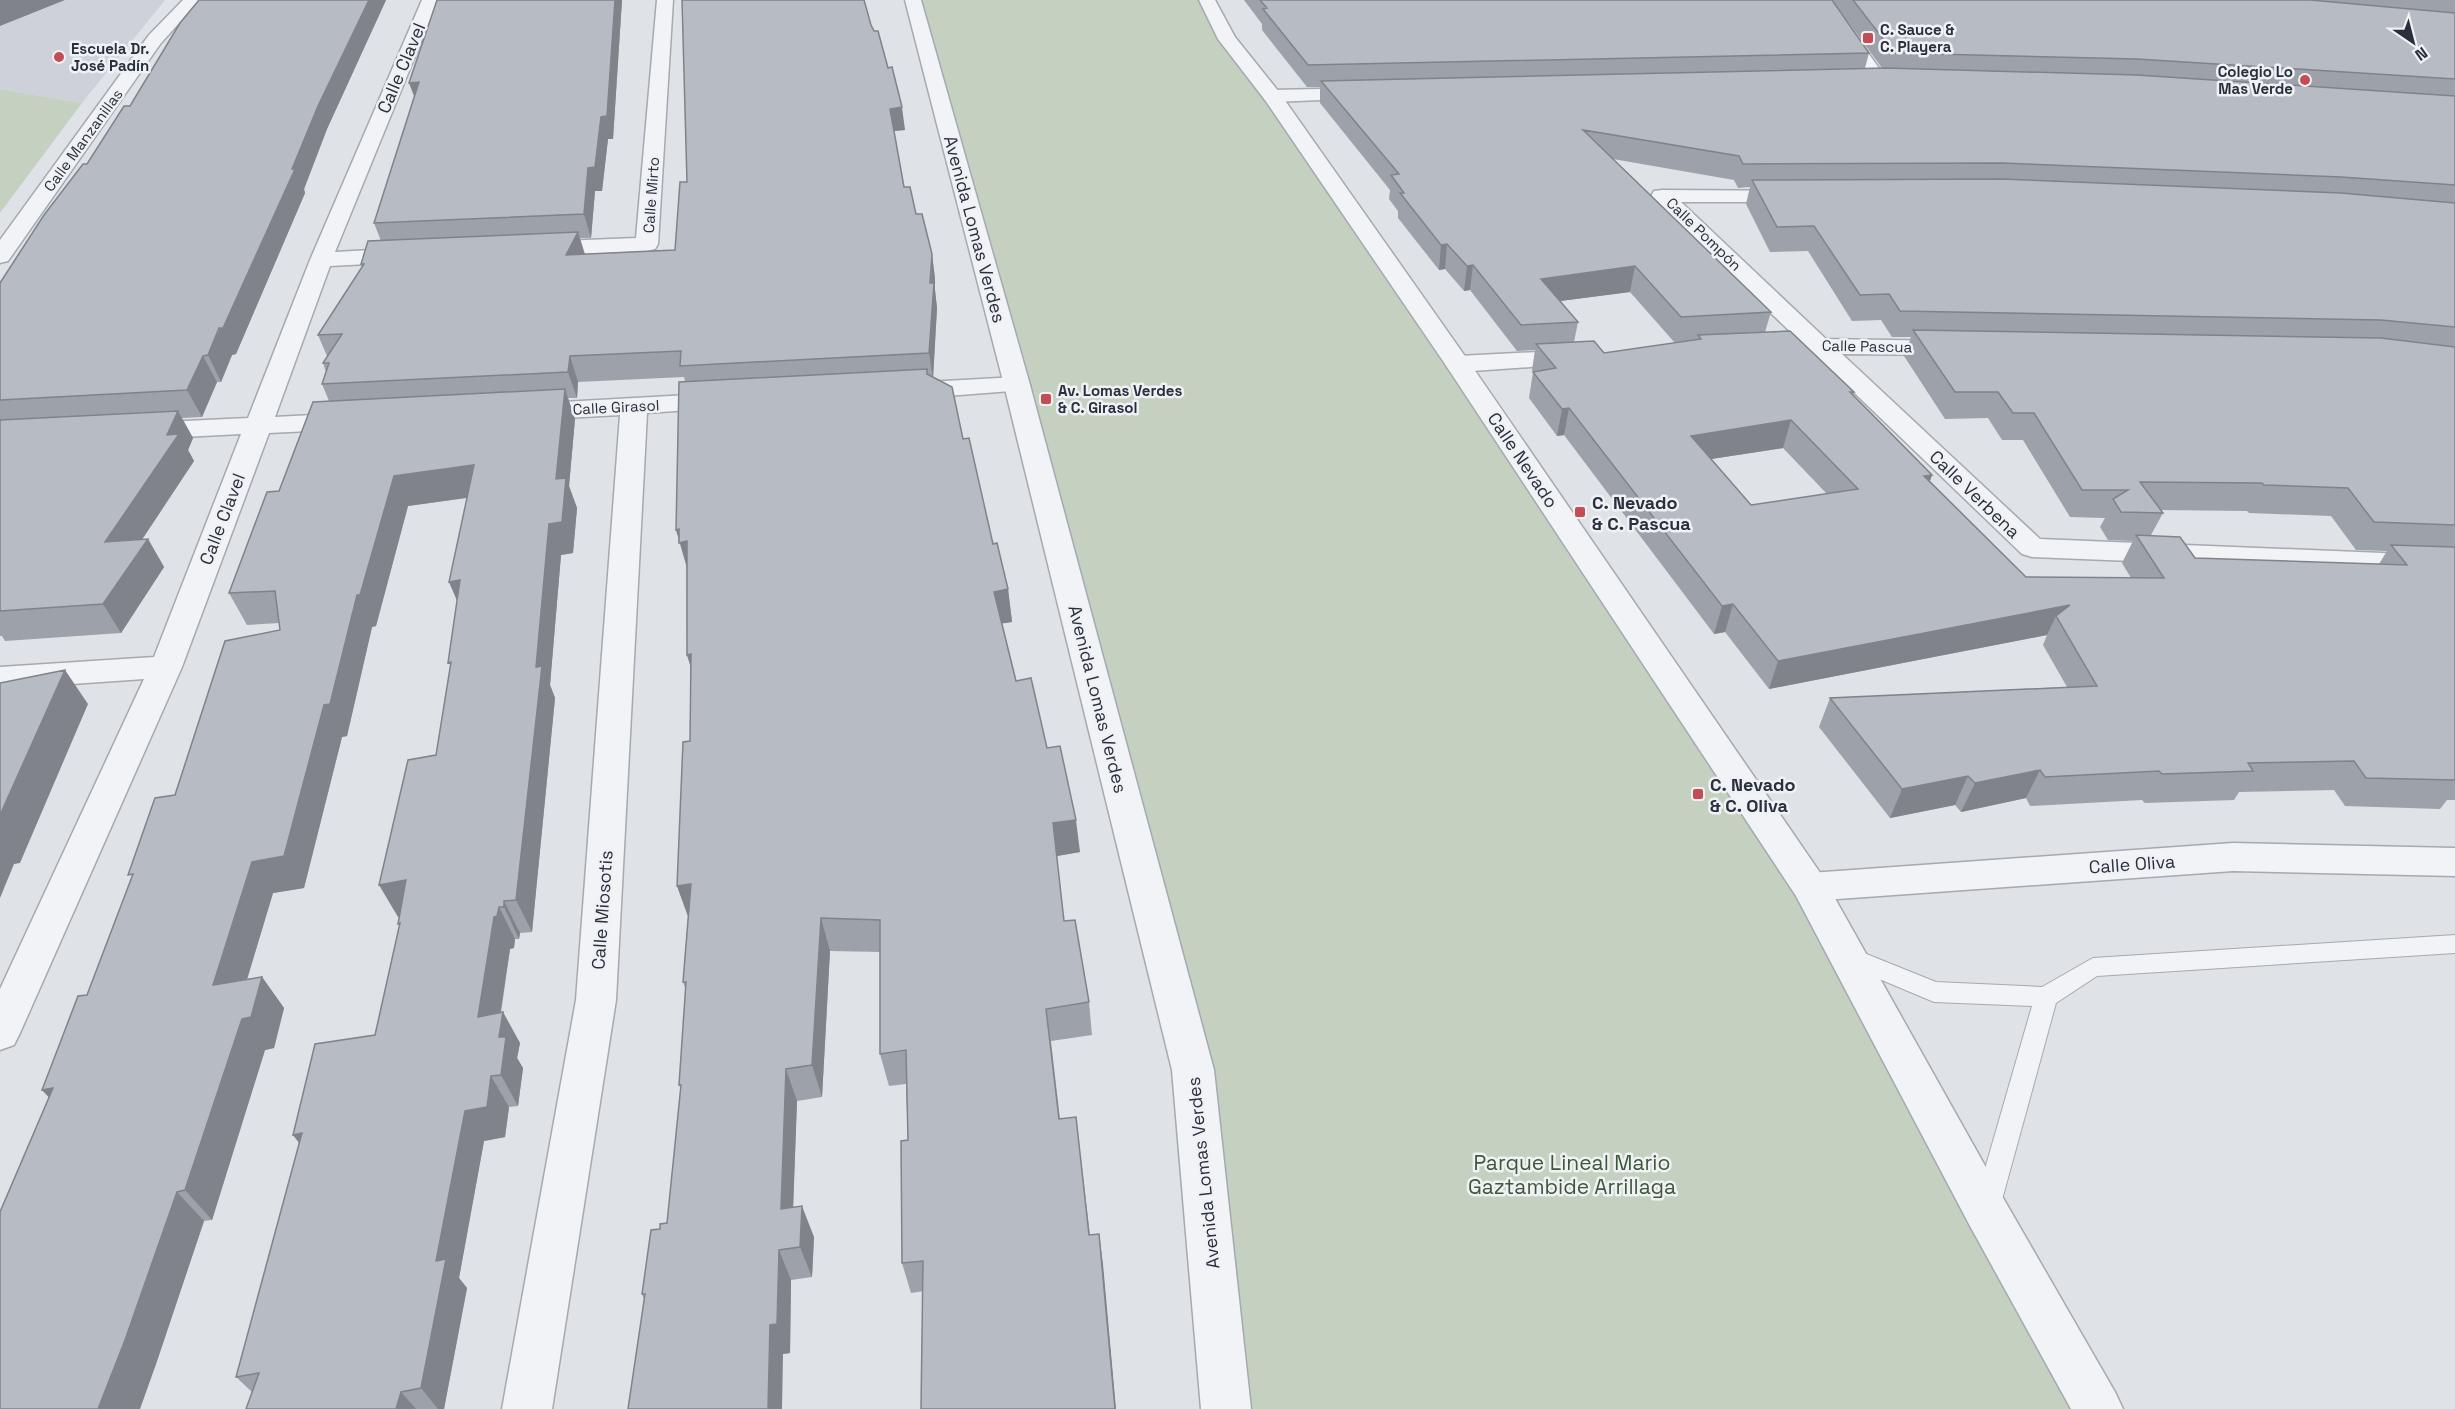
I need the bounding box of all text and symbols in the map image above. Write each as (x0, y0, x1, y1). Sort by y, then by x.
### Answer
north arrow (2383, 12, 2443, 72)
street label: Calle Clavel (372, 19, 430, 117)
place label: C. Sauce & C. Playera (1880, 20, 1955, 56)
marker: C. Sauce & C. Playera (1861, 31, 1875, 45)
place label: Escuela Dr. José Padín (71, 39, 150, 75)
text: N (2411, 42, 2432, 66)
marker: Escuela Dr. José Padín (52, 50, 66, 64)
place label: Colegio Lo Mas Verde (2218, 62, 2293, 98)
marker: Colegio Lo Mas Verde (2298, 73, 2312, 87)
street label: Calle Manzanillas (39, 85, 127, 195)
street label: Avenida Lomas Verdes (939, 133, 1011, 325)
street label: Calle Mirto (639, 156, 663, 234)
street label: Calle Pompón (1662, 193, 1746, 275)
street label: Calle Pascua (1822, 336, 1913, 356)
place label: Av. Lomas Verdes & C. Girasol (1058, 381, 1182, 417)
marker: Av. Lomas Verdes & C. Girasol (1039, 392, 1053, 406)
street label: Calle Girasol (572, 395, 660, 419)
street label: Calle Nevado (1483, 408, 1563, 512)
street label: Calle Verbena (1925, 445, 2025, 543)
street label: Calle Clavel (194, 470, 250, 568)
place label: C. Nevado & C. Pascua (1592, 491, 1691, 535)
marker: C. Nevado & C. Pascua (1573, 505, 1587, 519)
street label: Avenida Lomas Verdes (1064, 603, 1132, 795)
place label: C. Nevado & C. Oliva (1710, 773, 1796, 817)
marker: C. Nevado & C. Oliva (1691, 787, 1705, 801)
street label: Calle Miosotis (586, 850, 618, 970)
street label: Calle Oliva (2088, 850, 2176, 878)
street label: Avenida Lomas Verdes (1181, 1076, 1225, 1270)
park label: Parque Lineal Mario Gaztambide Arrillaga (1468, 1149, 1676, 1200)

